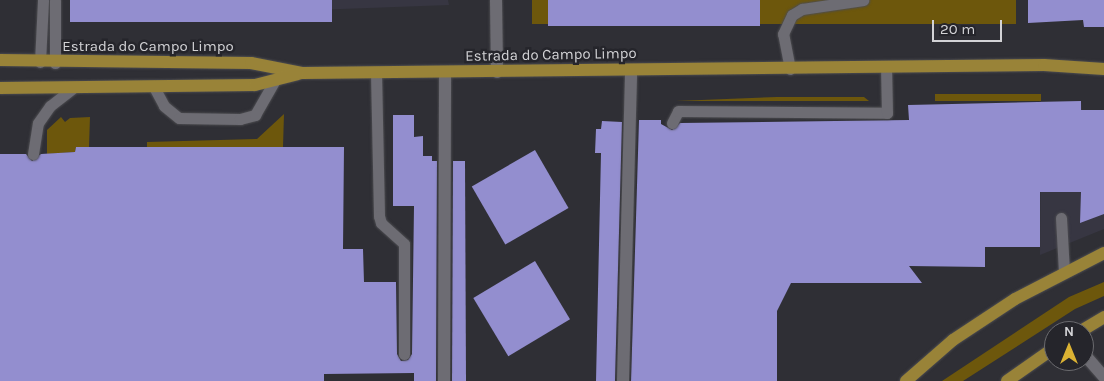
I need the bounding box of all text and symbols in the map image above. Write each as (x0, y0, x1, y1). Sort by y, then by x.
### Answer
scale bar (934, 10, 1004, 42)
text: 20 m (940, 20, 975, 38)
street label: Estrada do Campo Limpo (62, 38, 234, 56)
street label: Estrada do Campo Limpo (465, 45, 637, 65)
north arrow (1044, 321, 1094, 371)
text: N (1064, 323, 1074, 340)

